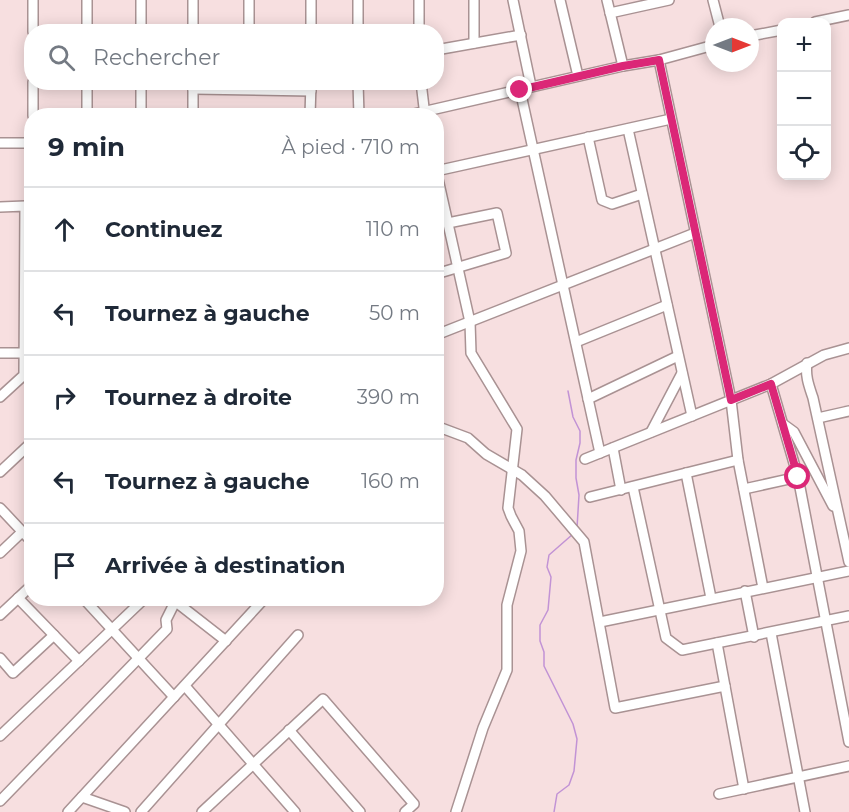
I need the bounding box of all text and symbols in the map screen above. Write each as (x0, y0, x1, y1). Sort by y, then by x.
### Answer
north arrow (705, 18, 759, 72)
map controls (777, 18, 831, 180)
button: + (777, 18, 831, 72)
search box (24, 24, 444, 90)
icon: search (45, 41, 78, 74)
text: Rechercher (93, 44, 220, 71)
button: − (777, 72, 831, 126)
route end (506, 76, 532, 102)
button: locate (777, 126, 831, 180)
text: 9 min (48, 131, 125, 163)
text: À pied · 710 m (281, 135, 420, 159)
icon: ahead (48, 213, 81, 246)
text: Continuez (105, 216, 222, 243)
text: 110 m (366, 217, 420, 241)
icon: left (48, 297, 81, 330)
text: Tournez à gauche (105, 300, 310, 327)
text: 50 m (369, 301, 420, 325)
icon: right (48, 381, 81, 414)
text: Tournez à droite (105, 384, 292, 411)
text: 390 m (357, 385, 420, 409)
route start (784, 463, 810, 489)
icon: left (48, 465, 81, 498)
text: Tournez à gauche (105, 468, 310, 495)
text: 160 m (361, 469, 420, 493)
icon: arrive (48, 549, 81, 582)
text: Arrivée à destination (105, 552, 345, 579)

